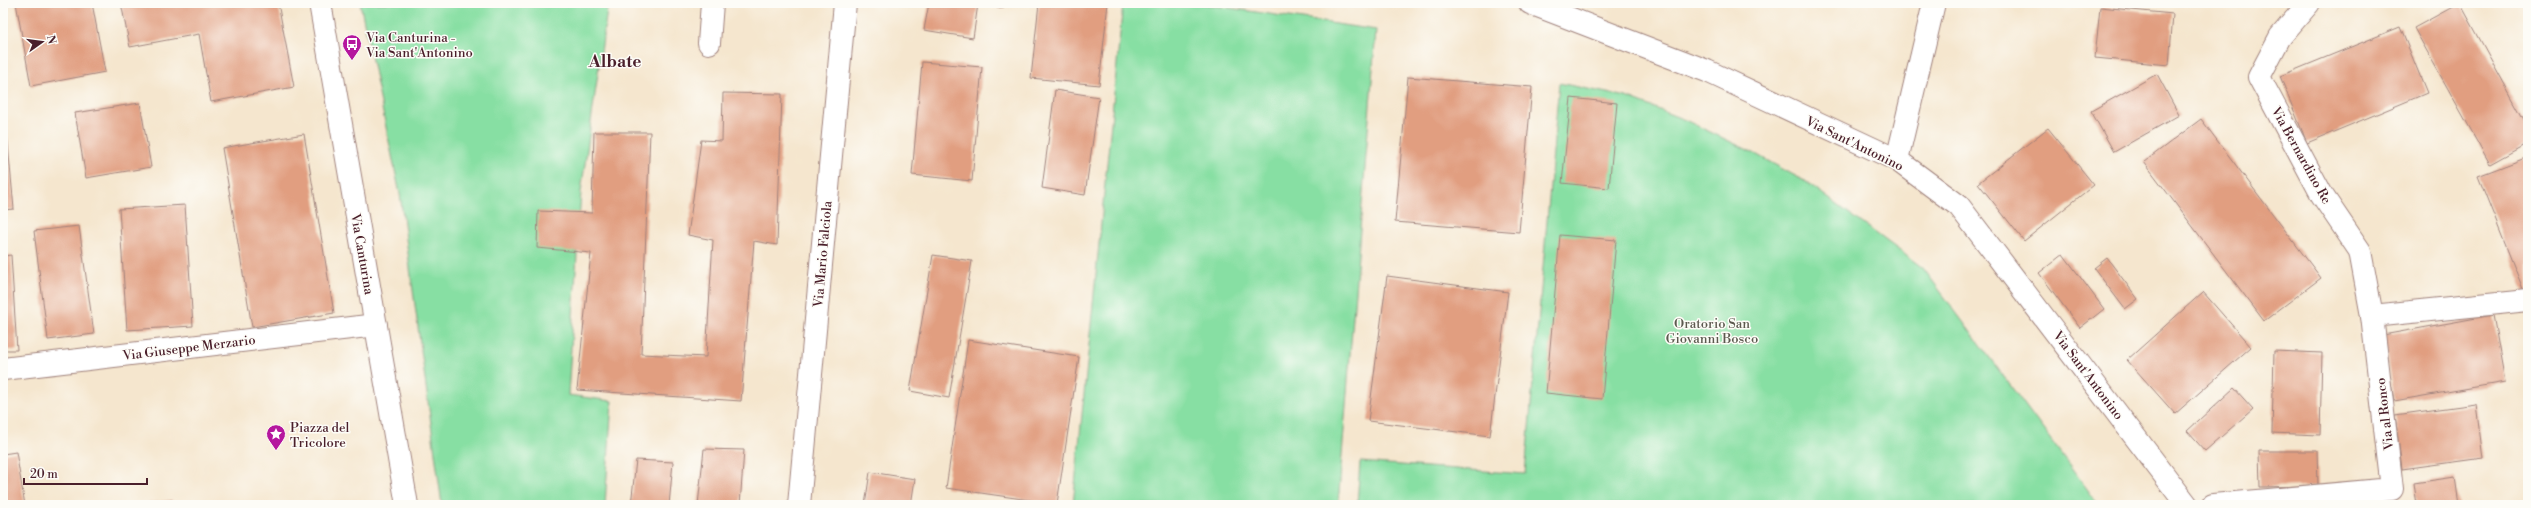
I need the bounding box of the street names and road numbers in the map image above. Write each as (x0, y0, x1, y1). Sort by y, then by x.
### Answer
street label: Via Bernardino Re (2267, 103, 2335, 207)
street label: Via Sant'Antonino (1802, 113, 1906, 175)
street label: Via Mario Falciola (810, 200, 836, 309)
street label: Via Canturina (347, 211, 377, 296)
street label: Via Sant'Antonino (2049, 327, 2127, 423)
street label: Via Giuseppe Merzario (121, 332, 257, 364)
street label: Via al Ronco (2373, 377, 2398, 452)

